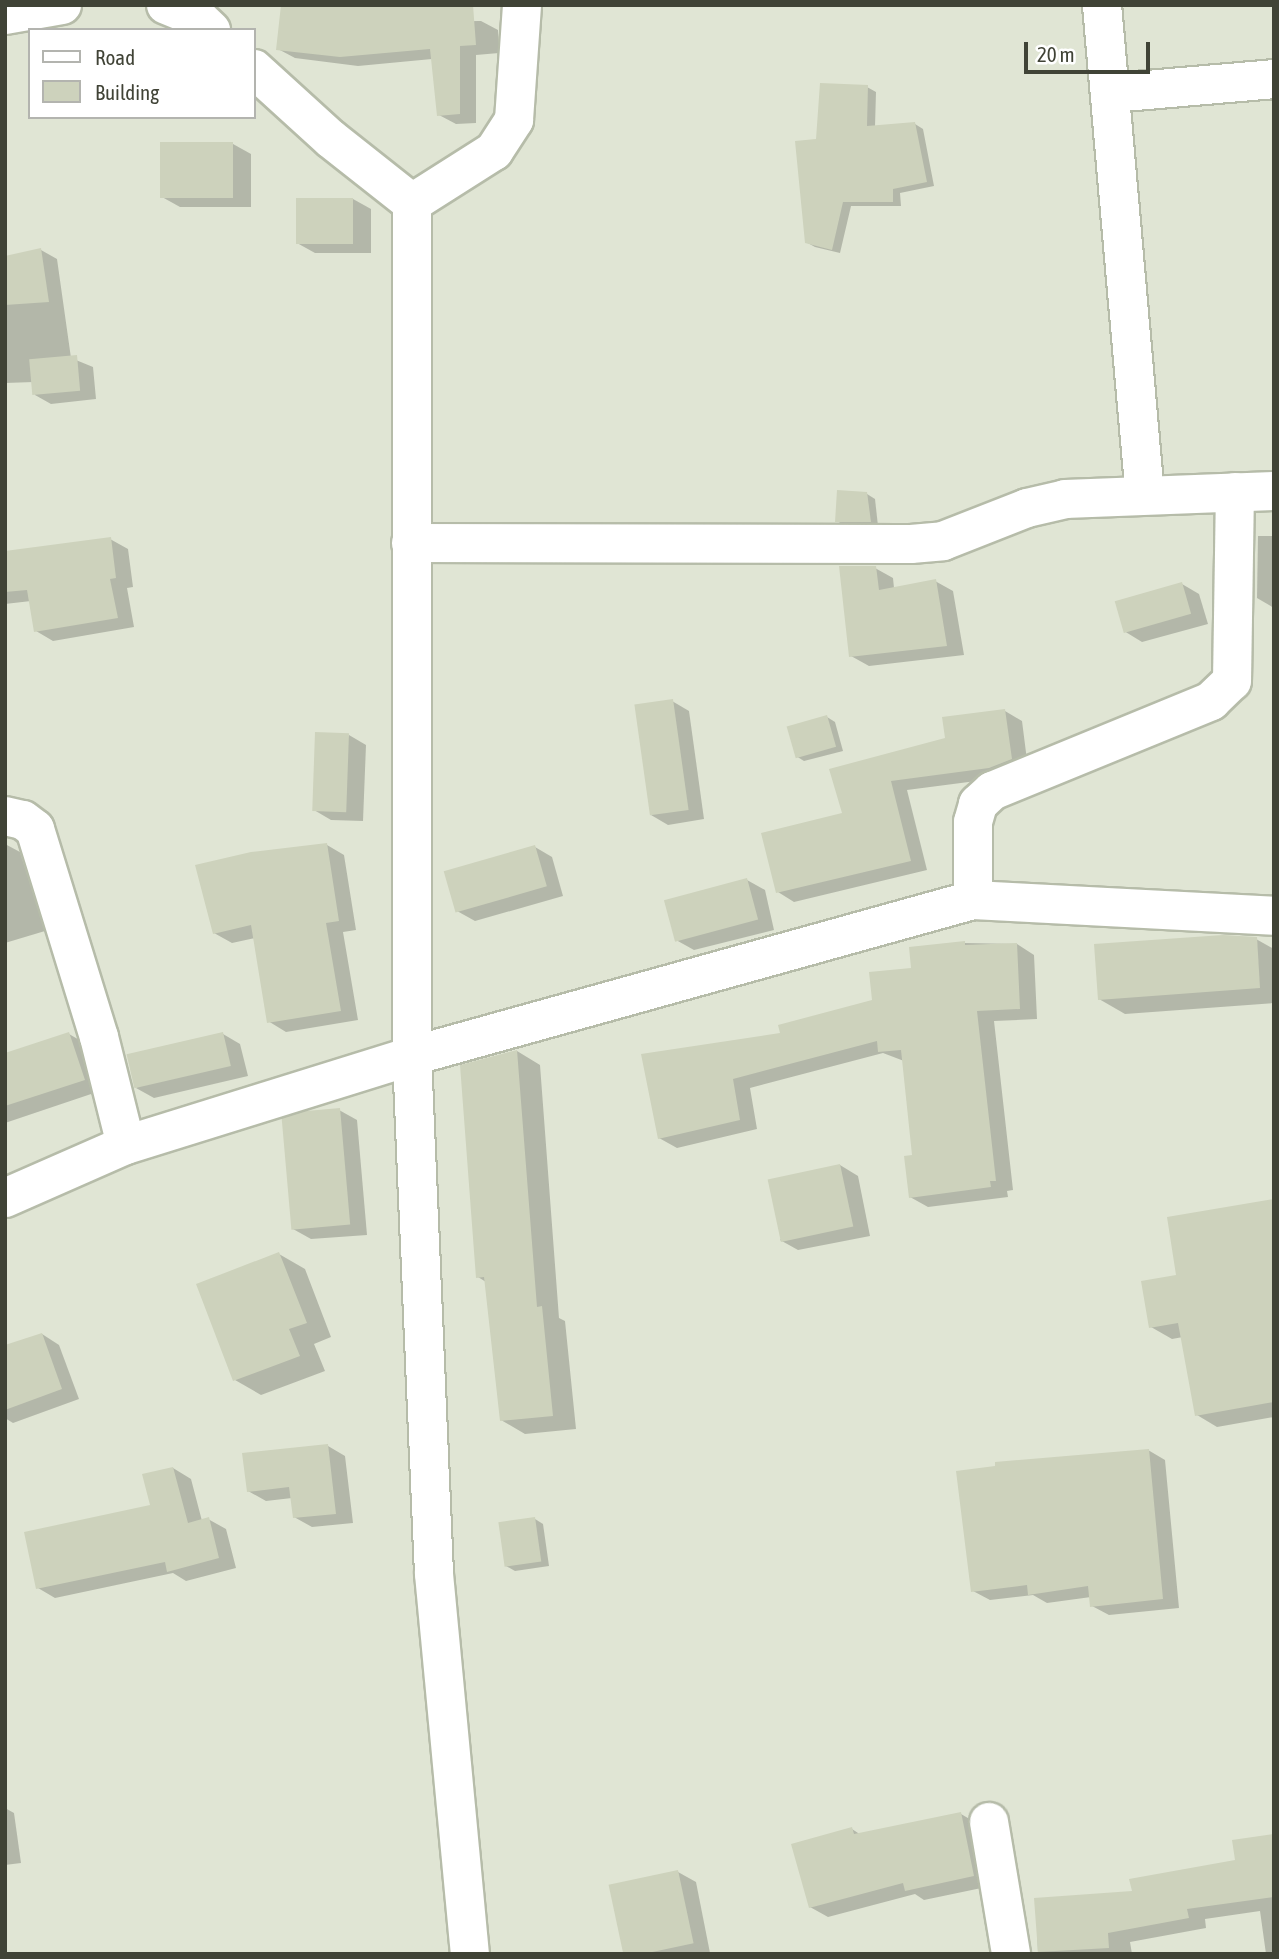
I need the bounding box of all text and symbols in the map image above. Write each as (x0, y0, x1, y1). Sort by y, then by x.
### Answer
legend (28, 28, 256, 119)
scale bar (1027, 28, 1153, 72)
text: 20 m (1037, 42, 1075, 66)
text: Road (95, 45, 135, 69)
text: Building (95, 80, 159, 104)

